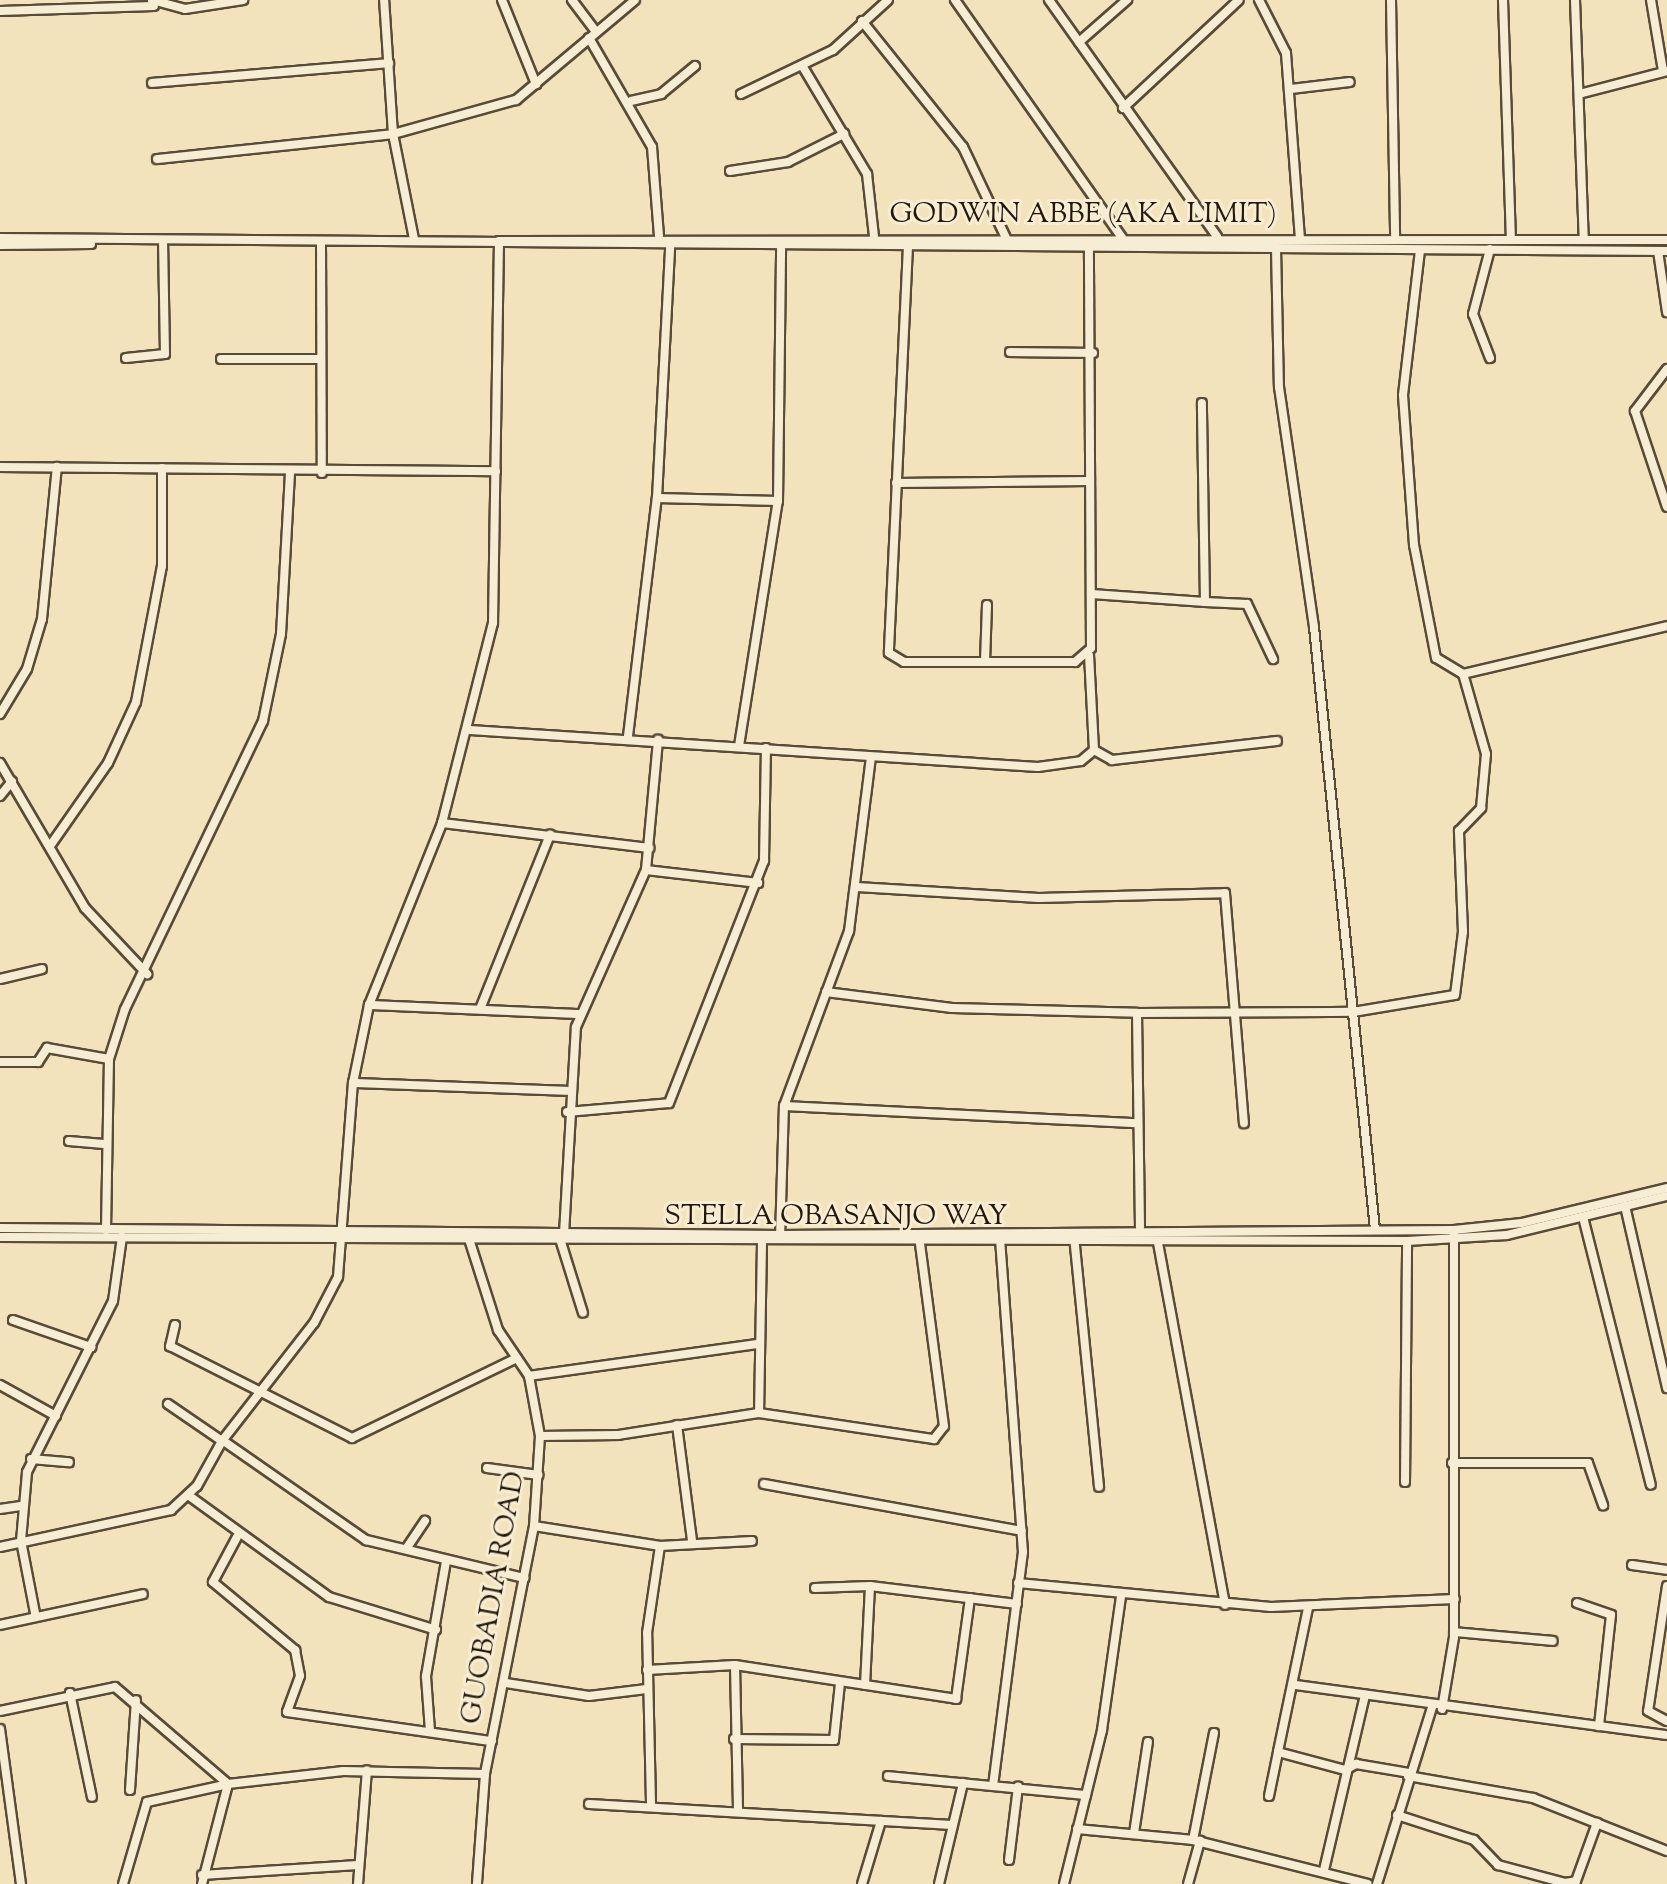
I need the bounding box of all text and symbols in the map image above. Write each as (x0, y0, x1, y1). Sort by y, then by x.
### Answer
street label: GODWIN ABBE (AKA LIMIT) (889, 198, 1277, 232)
street label: STELLA OBASANJO WAY (664, 1200, 1008, 1234)
street label: GUOBADIA ROAD (455, 1469, 533, 1727)

